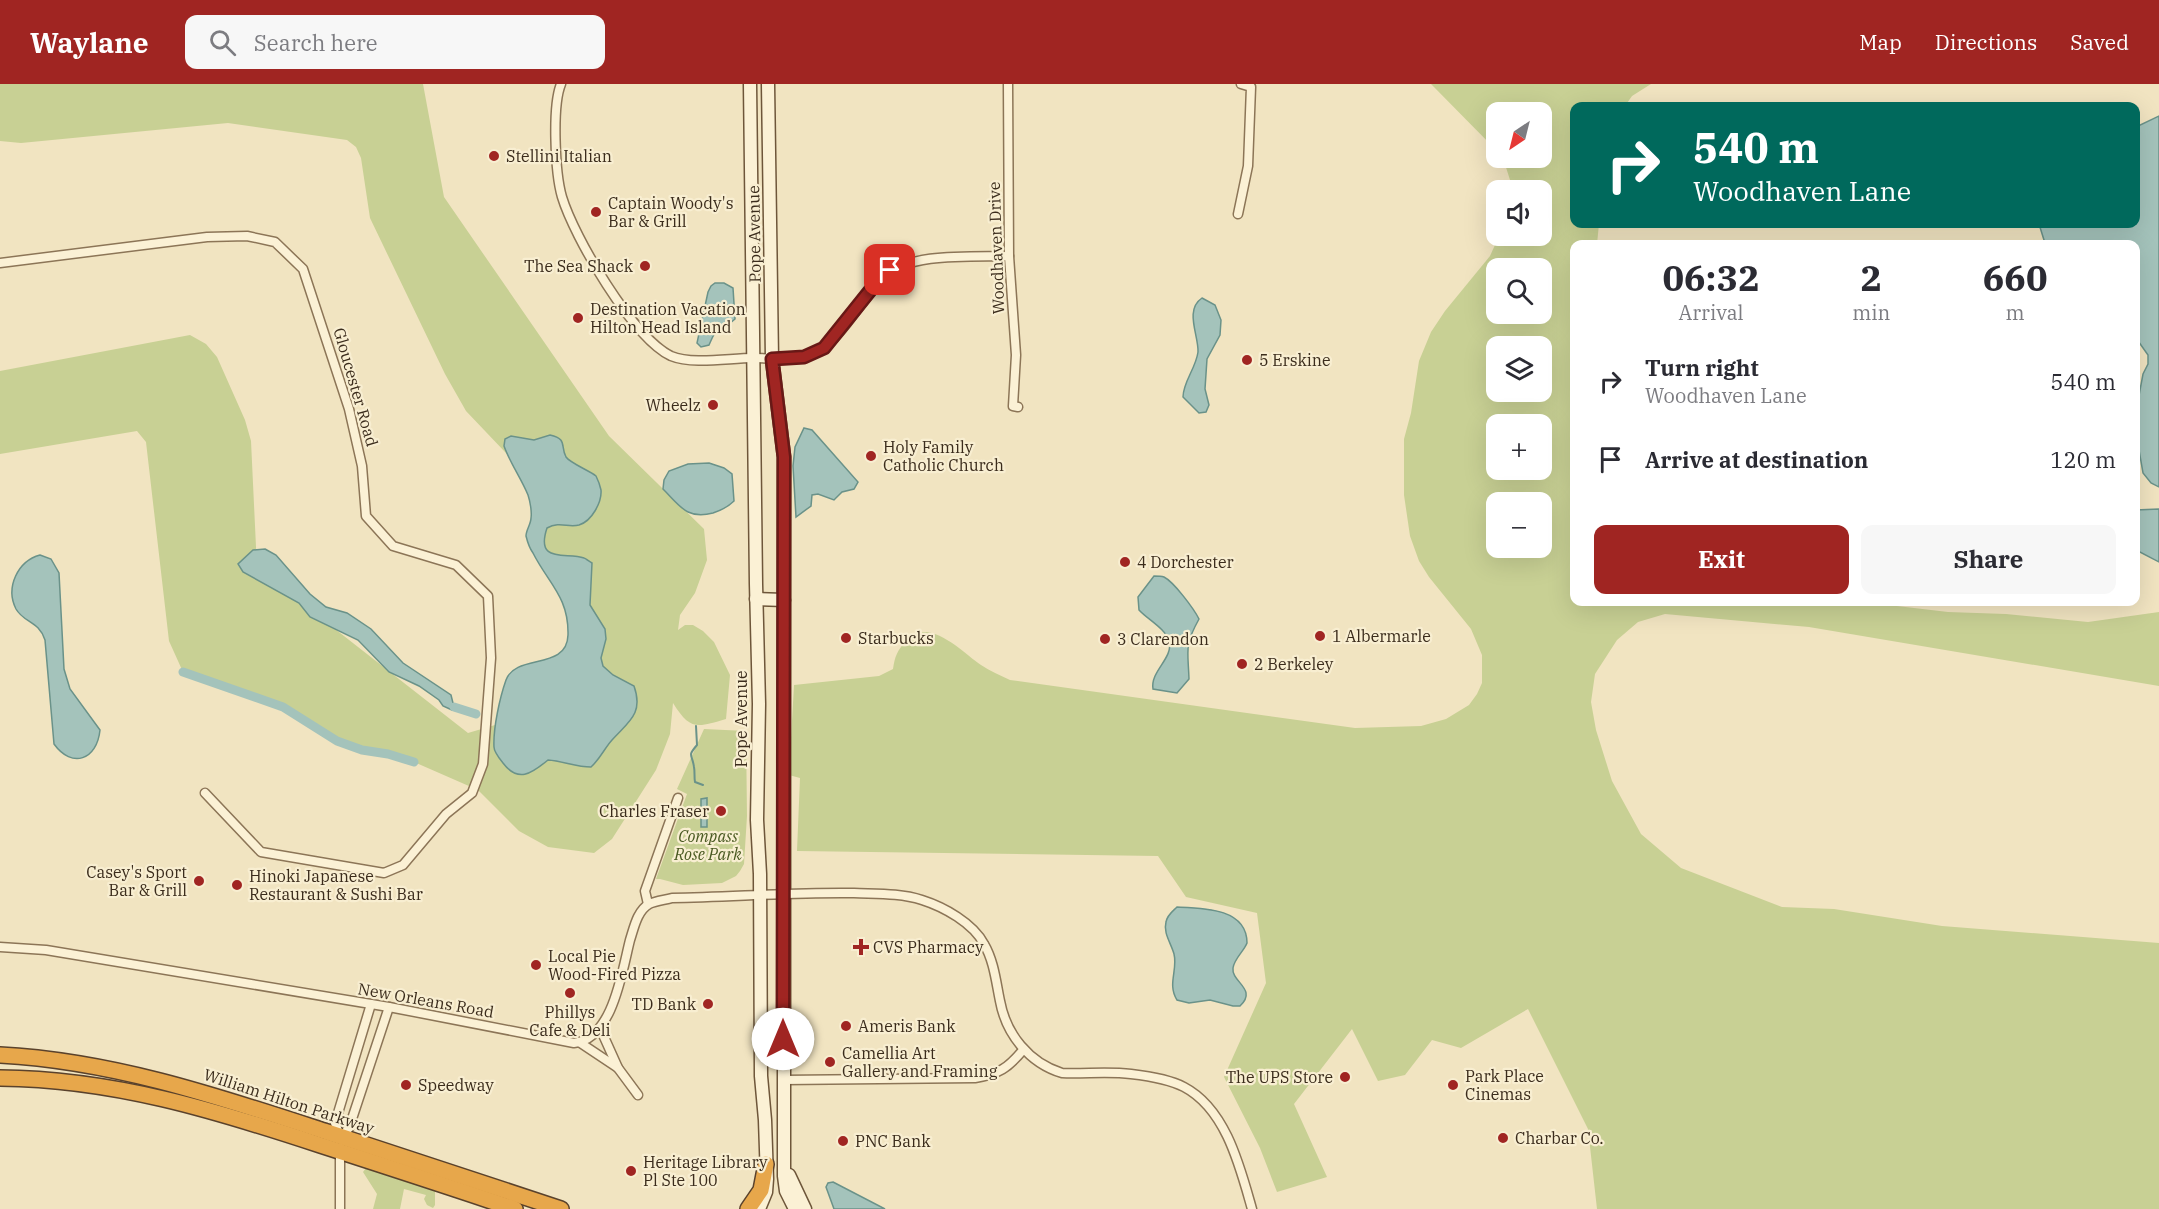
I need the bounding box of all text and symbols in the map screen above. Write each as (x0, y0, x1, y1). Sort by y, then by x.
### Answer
search box (185, 15, 605, 69)
text: Waylane (30, 24, 149, 61)
icon: search (206, 26, 239, 59)
text: Search here (254, 28, 378, 57)
text: Map (1859, 28, 1902, 56)
text: Directions (1935, 28, 2037, 56)
text: Saved (2070, 28, 2129, 56)
north arrow (1486, 102, 1552, 168)
map controls (1486, 102, 1552, 558)
text: 540 m (1693, 120, 1819, 175)
icon: right (1594, 126, 1672, 204)
place label: Stellini Italian (506, 146, 612, 166)
marker: Stellini Italian (487, 149, 501, 163)
text: Woodhaven Lane (1693, 173, 1911, 208)
button: sound (1486, 180, 1552, 246)
street label: Woodhaven Drive (984, 181, 1008, 315)
street label: Pope Avenue (743, 185, 765, 283)
place label: Captain Woody's Bar & Grill (608, 193, 734, 231)
marker: Captain Woody's Bar & Grill (589, 205, 603, 219)
pin (864, 244, 915, 295)
icon: arrive (873, 253, 906, 286)
text: 06:32 (1662, 254, 1760, 301)
text: 2 (1860, 254, 1882, 301)
text: 660 (1983, 254, 2048, 301)
place label: The Sea Shack (524, 256, 634, 276)
button: search (1486, 258, 1552, 324)
marker: The Sea Shack (638, 259, 652, 273)
place label: Destination Vacation Hilton Head Island (590, 299, 746, 337)
text: Arrival (1679, 299, 1744, 326)
text: min (1852, 299, 1890, 326)
text: m (2006, 299, 2025, 326)
marker: Destination Vacation Hilton Head Island (571, 311, 585, 325)
street label: Gloucester Road (329, 325, 383, 449)
button: layers (1486, 336, 1552, 402)
place label: 5 Erskine (1259, 350, 1331, 370)
marker: 5 Erskine (1240, 353, 1254, 367)
text: Turn right (1645, 353, 1759, 382)
icon: right (1594, 365, 1627, 398)
text: 540 m (2050, 367, 2116, 396)
text: Woodhaven Lane (1645, 382, 1807, 409)
place label: Wheelz (645, 395, 701, 415)
marker: Wheelz (706, 398, 720, 412)
button: + (1486, 414, 1552, 480)
place label: Holy Family Catholic Church (883, 437, 1004, 475)
icon: arrive (1594, 443, 1627, 476)
text: Arrive at destination (1645, 445, 1868, 474)
text: 120 m (2050, 445, 2116, 474)
marker: Holy Family Catholic Church (864, 449, 878, 463)
button: − (1486, 492, 1552, 558)
button: Exit (1594, 525, 1849, 594)
button: Share (1861, 525, 2116, 594)
place label: 4 Dorchester (1137, 552, 1234, 572)
marker: 4 Dorchester (1118, 555, 1132, 569)
place label: 1 Albermarle (1332, 626, 1431, 646)
place label: Starbucks (858, 628, 934, 648)
place label: 3 Clarendon (1117, 629, 1209, 649)
marker: 1 Albermarle (1313, 629, 1327, 643)
marker: Starbucks (839, 631, 853, 645)
marker: 3 Clarendon (1098, 632, 1112, 646)
place label: 2 Berkeley (1254, 654, 1334, 674)
marker: 2 Berkeley (1235, 657, 1249, 671)
street label: Pope Avenue (731, 670, 751, 768)
place label: Charles Fraser (599, 801, 709, 821)
marker: Charles Fraser (714, 804, 728, 818)
park label: Compass Rose Park (673, 826, 742, 864)
place label: Casey's Sport Bar & Grill (86, 862, 187, 900)
place label: Hinoki Japanese Restaurant & Sushi Bar (249, 866, 423, 904)
marker: Casey's Sport Bar & Grill (192, 874, 206, 888)
marker: Hinoki Japanese Restaurant & Sushi Bar (230, 878, 244, 892)
place label: CVS Pharmacy (873, 937, 984, 957)
marker: CVS Pharmacy (854, 940, 868, 954)
place label: Local Pie Wood-Fired Pizza (548, 946, 681, 984)
marker: Local Pie Wood-Fired Pizza (529, 958, 543, 972)
street label: New Orleans Road (356, 978, 496, 1022)
marker: Phillys Cafe & Deli (563, 986, 577, 1000)
place label: TD Bank (632, 994, 697, 1014)
marker: TD Bank (701, 997, 715, 1011)
place label: Phillys Cafe & Deli (529, 1002, 611, 1040)
position arrow (751, 1007, 815, 1071)
place label: Ameris Bank (858, 1016, 956, 1036)
marker: Ameris Bank (839, 1019, 853, 1033)
place label: Camellia Art Gallery and Framing (842, 1043, 998, 1081)
marker: Camellia Art Gallery and Framing (823, 1055, 837, 1069)
street label: William Hilton Parkway (201, 1064, 377, 1138)
place label: Park Place Cinemas (1465, 1066, 1544, 1104)
place label: The UPS Store (1226, 1067, 1333, 1087)
marker: The UPS Store (1338, 1070, 1352, 1084)
place label: Speedway (418, 1075, 494, 1095)
marker: Speedway (399, 1078, 413, 1092)
marker: Park Place Cinemas (1446, 1078, 1460, 1092)
place label: Charbar Co. (1515, 1128, 1604, 1148)
place label: PNC Bank (855, 1131, 931, 1151)
marker: Charbar Co. (1496, 1131, 1510, 1145)
marker: PNC Bank (836, 1134, 850, 1148)
place label: Heritage Library Pl Ste 100 (643, 1152, 768, 1190)
marker: Heritage Library Pl Ste 100 (624, 1164, 638, 1178)

